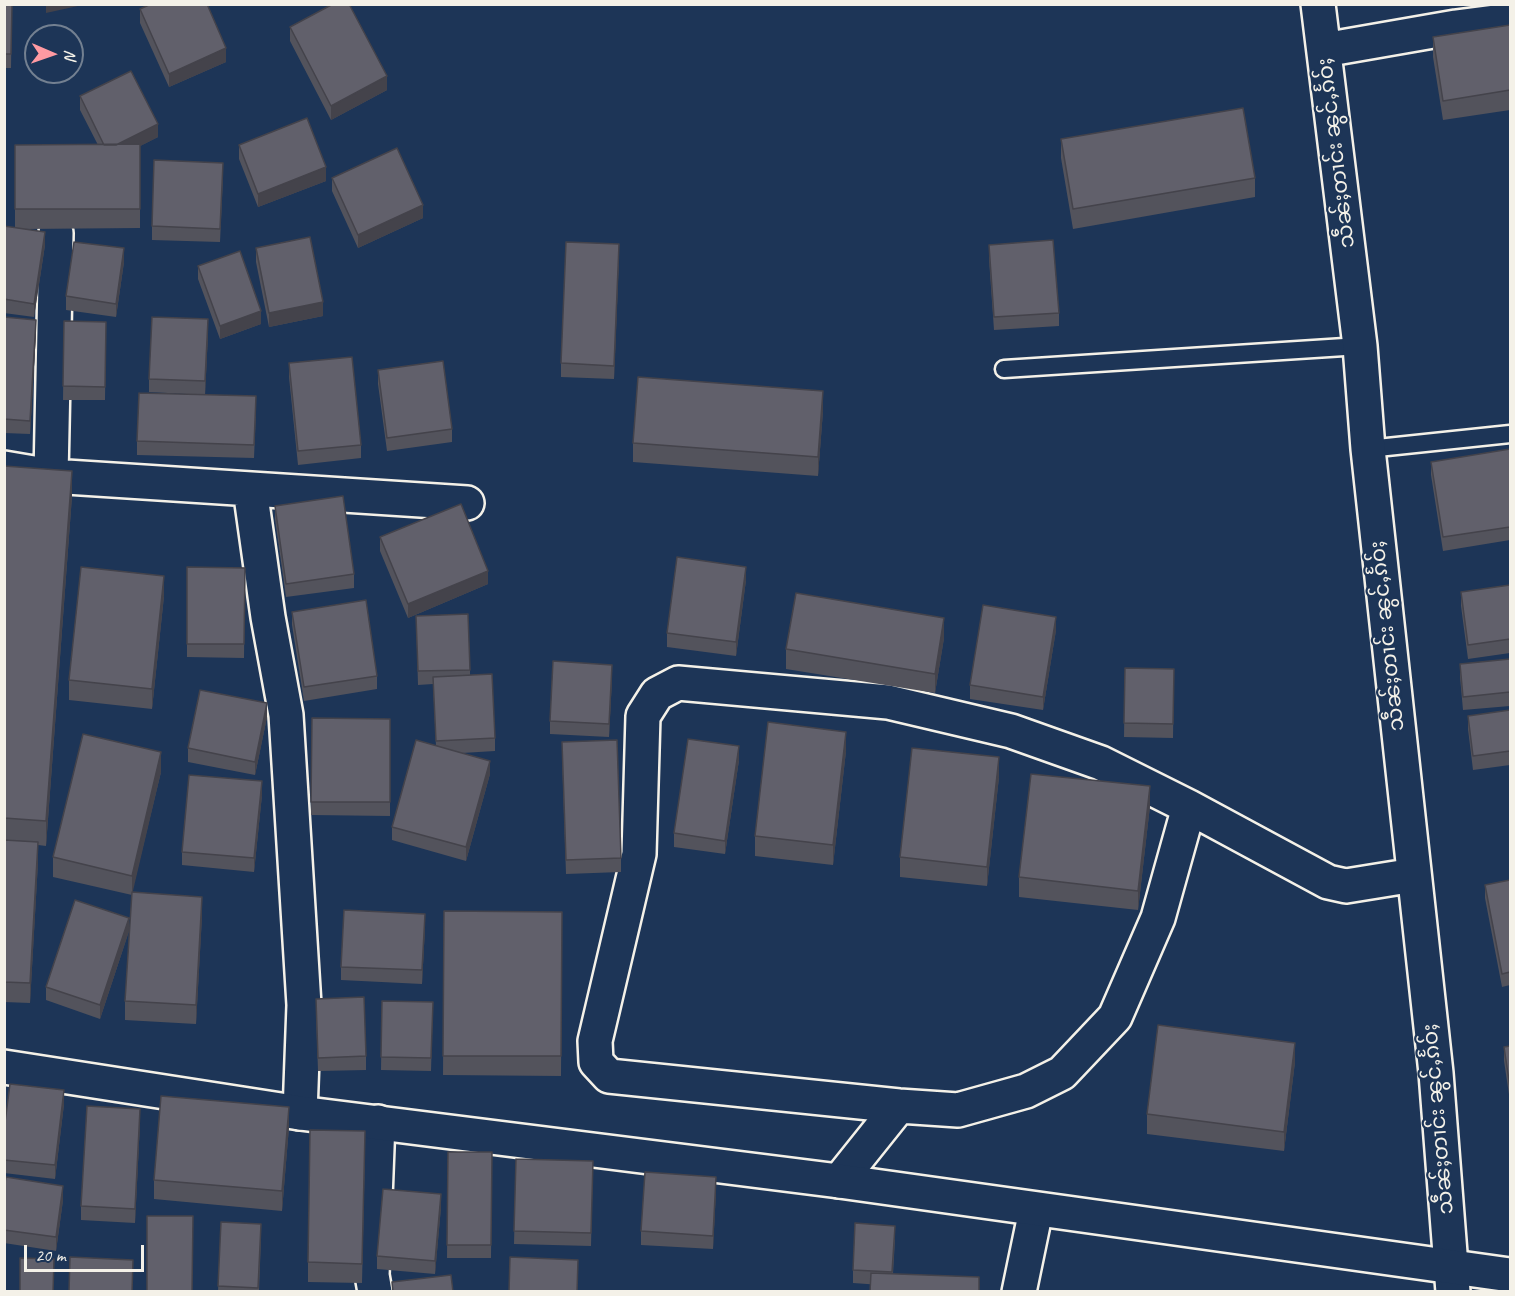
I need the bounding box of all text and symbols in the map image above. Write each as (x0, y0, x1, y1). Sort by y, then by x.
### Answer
north arrow (24, 24, 84, 84)
text: N (60, 49, 80, 60)
street label: သဵၼ်ႈတၢင်း ၼွင်ႇၵႅဝ်ႈ (1313, 56, 1361, 250)
street label: သဵၼ်ႈတၢင်း ၼွင်ႇၵႅဝ်ႈ (1365, 540, 1411, 732)
street label: သဵၼ်ႈတၢင်း ၼွင်ႇၵႅဝ်ႈ (1418, 1023, 1460, 1215)
scale bar (27, 1233, 147, 1271)
text: 20 m (35, 1244, 66, 1266)

